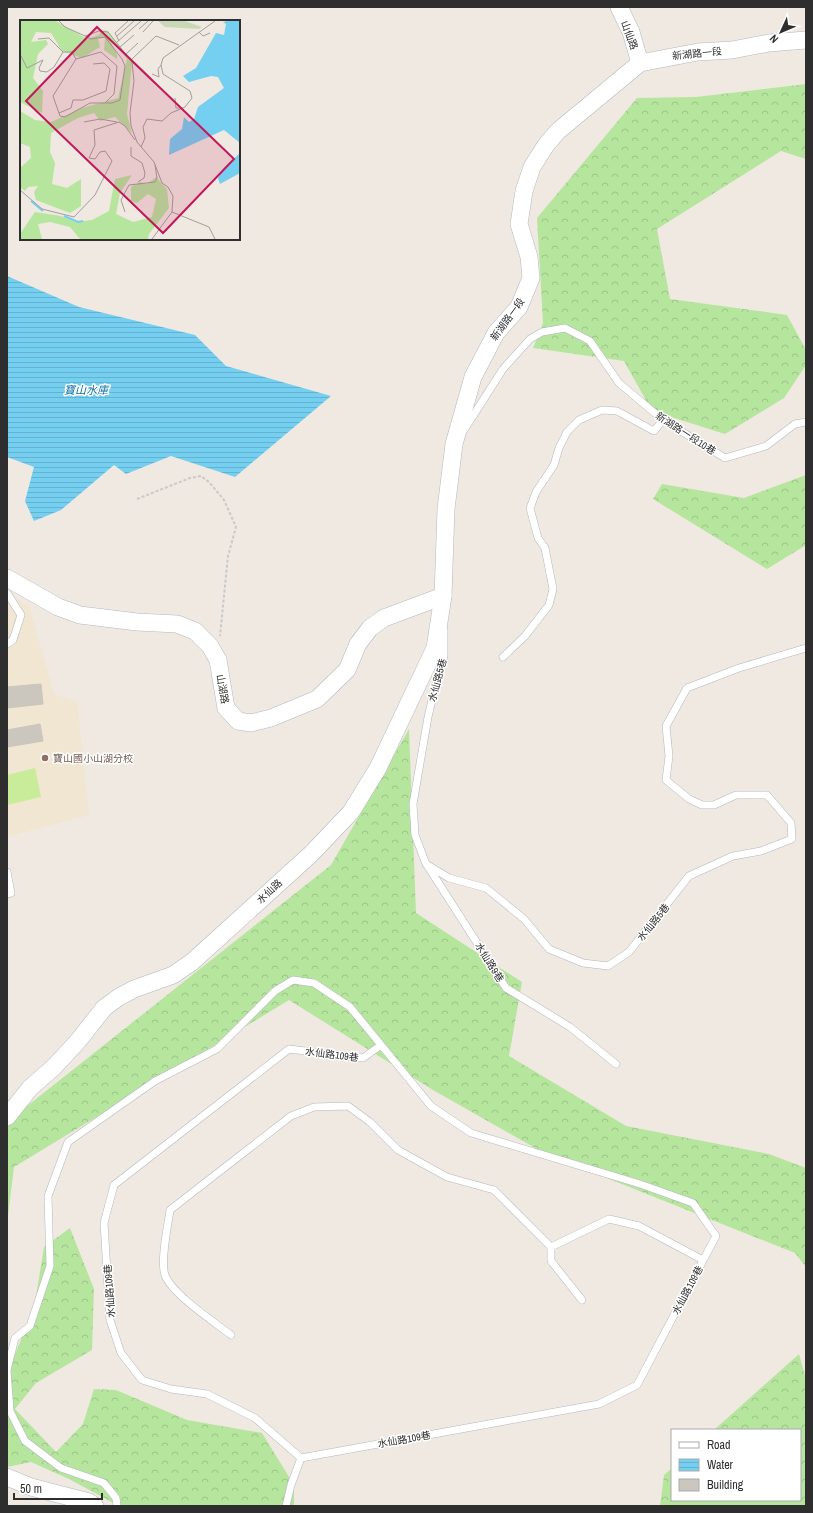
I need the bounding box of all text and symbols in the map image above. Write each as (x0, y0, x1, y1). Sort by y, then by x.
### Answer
north arrow (761, 12, 801, 52)
street label: 山仙路 (618, 19, 641, 51)
inset map (20, 20, 240, 240)
text: N (767, 32, 781, 46)
street label: 新湖路一段 (672, 44, 723, 63)
street label: 新湖路一段 (487, 295, 527, 343)
water label: 寶山水庫 (64, 383, 110, 397)
street label: 新湖路一段10巷 (653, 409, 718, 458)
street label: 水仙路5巷 (425, 657, 450, 703)
street label: 山湖路 (214, 673, 232, 705)
place label: 寶山國小山湖分校 (53, 752, 133, 765)
marker: 寶山國小山湖分校 (40, 753, 50, 763)
street label: 水仙路 (254, 876, 285, 906)
street label: 水仙路5巷 (634, 901, 672, 944)
street label: 水仙路9巷 (472, 940, 507, 985)
street label: 水仙路109巷 (305, 1045, 359, 1064)
street label: 水仙路109巷 (669, 1263, 706, 1317)
street label: 水仙路109巷 (101, 1264, 118, 1318)
street label: 水仙路109巷 (377, 1428, 432, 1451)
legend (671, 1429, 801, 1501)
text: Road (707, 1437, 731, 1453)
text: Water (707, 1457, 734, 1473)
scale bar (14, 1475, 102, 1501)
text: Building (707, 1477, 744, 1493)
text: 50 m (20, 1481, 42, 1497)

